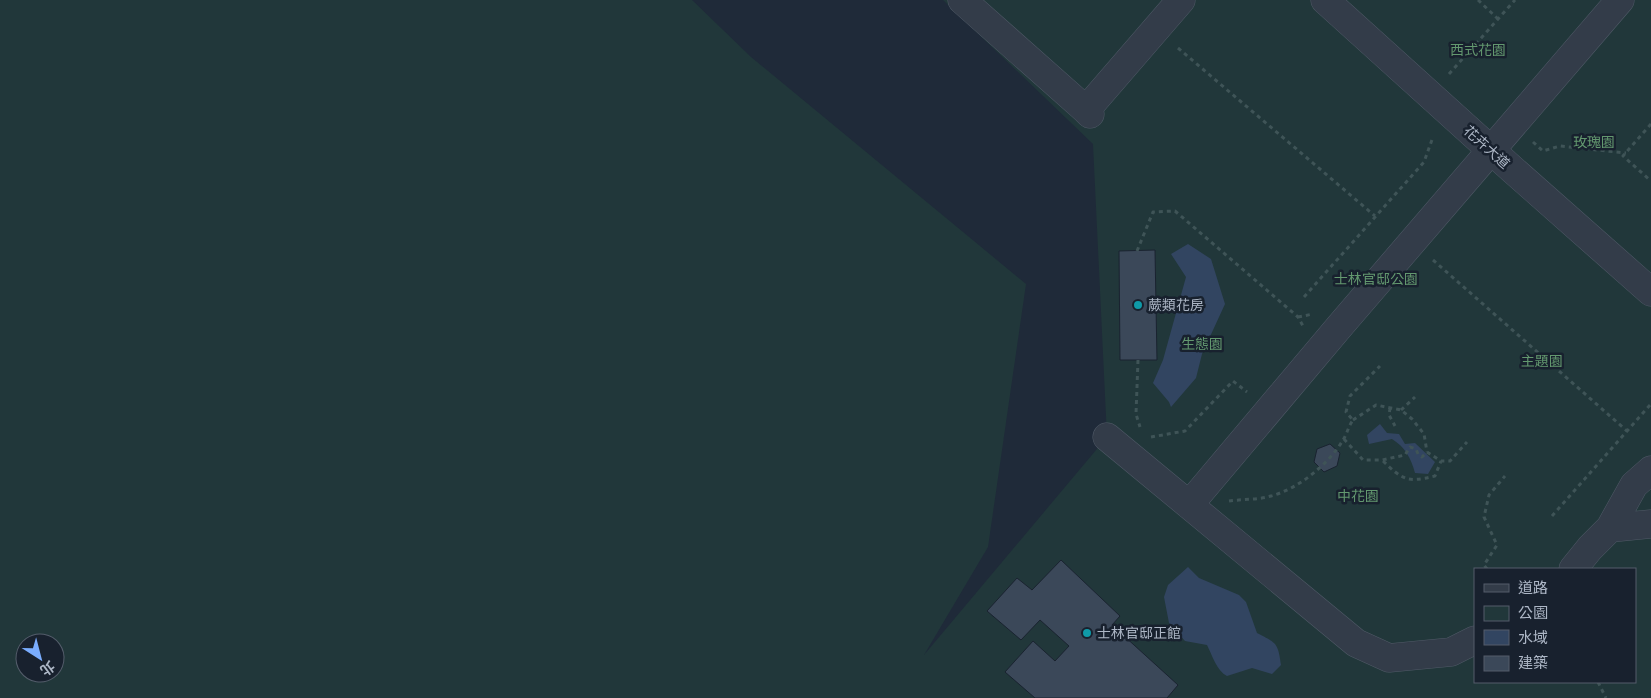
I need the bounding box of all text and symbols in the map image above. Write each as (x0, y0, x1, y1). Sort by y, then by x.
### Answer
park label: 西式花園 (1450, 42, 1506, 58)
street label: 花卉大道 (1461, 122, 1513, 172)
park label: 玫瑰園 (1573, 134, 1615, 150)
park label: 士林官邸公園 (1334, 271, 1418, 287)
place label: 蕨類花房 (1148, 297, 1204, 313)
marker: 蕨類花房 (1132, 299, 1144, 311)
park label: 生態園 (1181, 336, 1223, 352)
park label: 主題園 (1521, 353, 1563, 369)
park label: 中花園 (1337, 488, 1379, 504)
legend (1474, 568, 1636, 683)
text: 道路 (1518, 579, 1548, 597)
text: 公園 (1518, 604, 1548, 622)
place label: 士林官邸正館 (1097, 625, 1181, 641)
marker: 士林官邸正館 (1081, 627, 1093, 639)
text: 水域 (1518, 629, 1548, 647)
north arrow (15, 633, 65, 683)
text: 建築 (1518, 654, 1548, 672)
text: 北 (37, 658, 58, 679)

